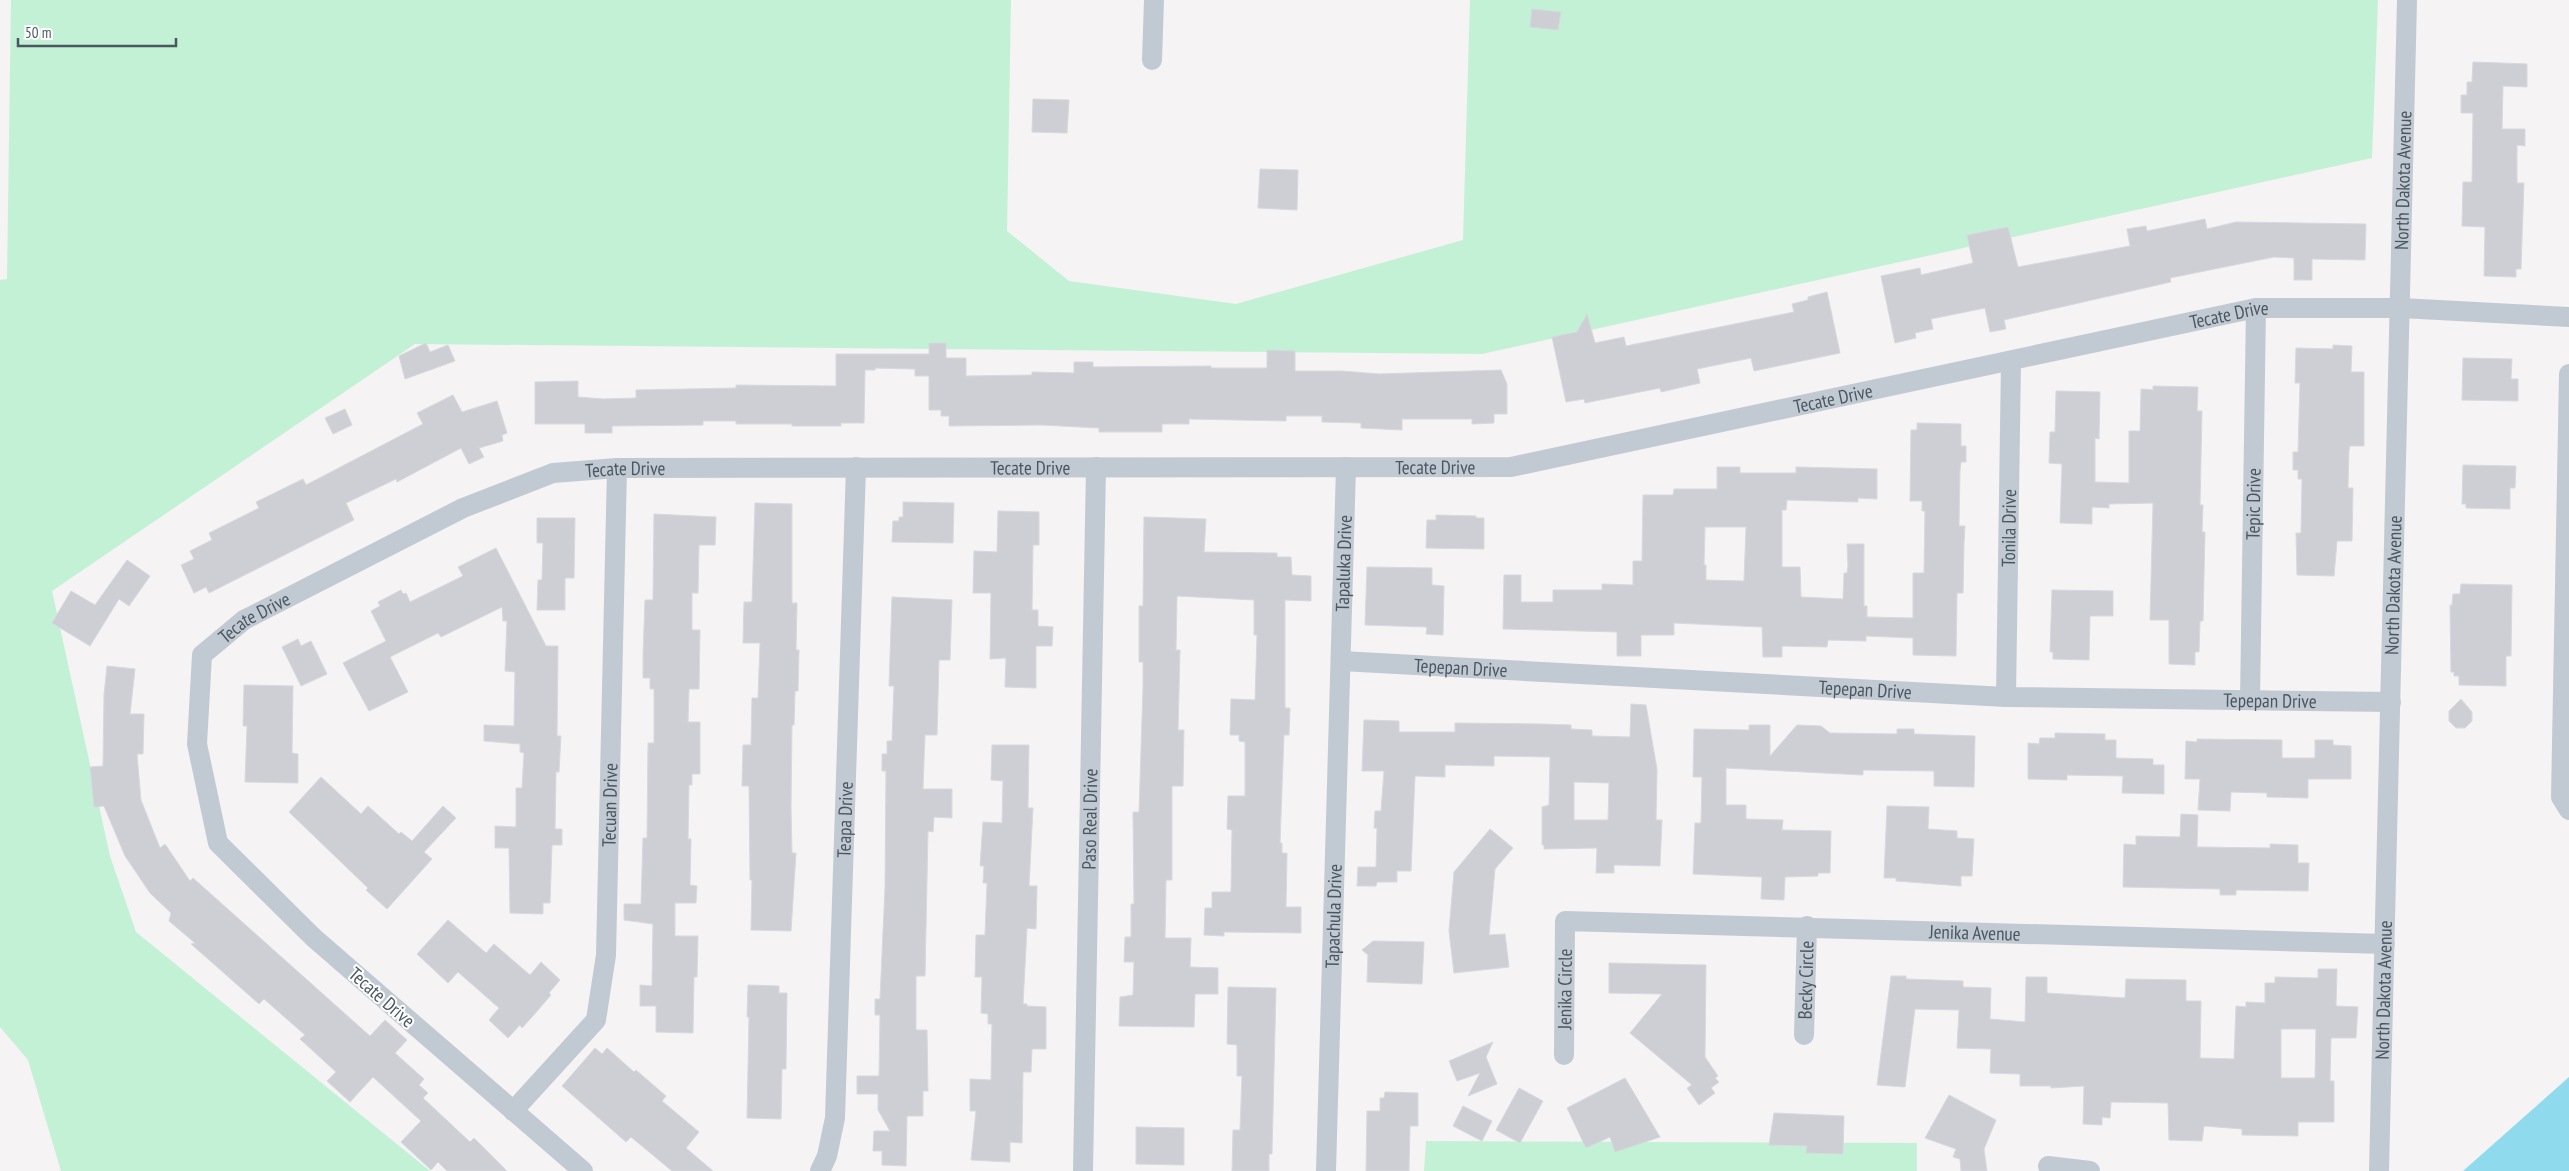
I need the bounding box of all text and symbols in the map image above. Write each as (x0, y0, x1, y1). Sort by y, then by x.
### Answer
scale bar (18, 15, 175, 47)
text: 50 m (25, 23, 51, 42)
street label: North Dakota Avenue (2389, 110, 2416, 250)
street label: Tecate Drive (2187, 296, 2269, 334)
street label: Tecate Drive (1791, 378, 1875, 418)
street label: Tecate Drive (990, 455, 1071, 480)
street label: Tecate Drive (1395, 455, 1476, 479)
street label: Tecate Drive (584, 456, 666, 482)
street label: Tepic Drive (2240, 468, 2266, 540)
street label: Tonila Drive (1996, 489, 2021, 567)
street label: Tapaluka Drive (1330, 514, 1357, 612)
street label: North Dakota Avenue (2379, 515, 2407, 655)
street label: Tecate Drive (213, 586, 294, 648)
street label: Tepepan Drive (1414, 653, 1508, 682)
street label: Tepepan Drive (1818, 675, 1913, 704)
street label: Tepepan Drive (2223, 688, 2317, 713)
street label: Tecuan Drive (596, 763, 622, 847)
street label: Paso Real Drive (1077, 768, 1102, 870)
street label: Teapa Drive (831, 781, 858, 858)
street label: Tapachula Drive (1320, 863, 1347, 969)
street label: Jenika Avenue (1928, 919, 2021, 946)
street label: North Dakota Avenue (2370, 920, 2397, 1060)
street label: Becky Circle (1792, 940, 1819, 1020)
street label: Jenika Circle (1552, 948, 1577, 1031)
street label: Tecate Drive (344, 962, 420, 1032)

